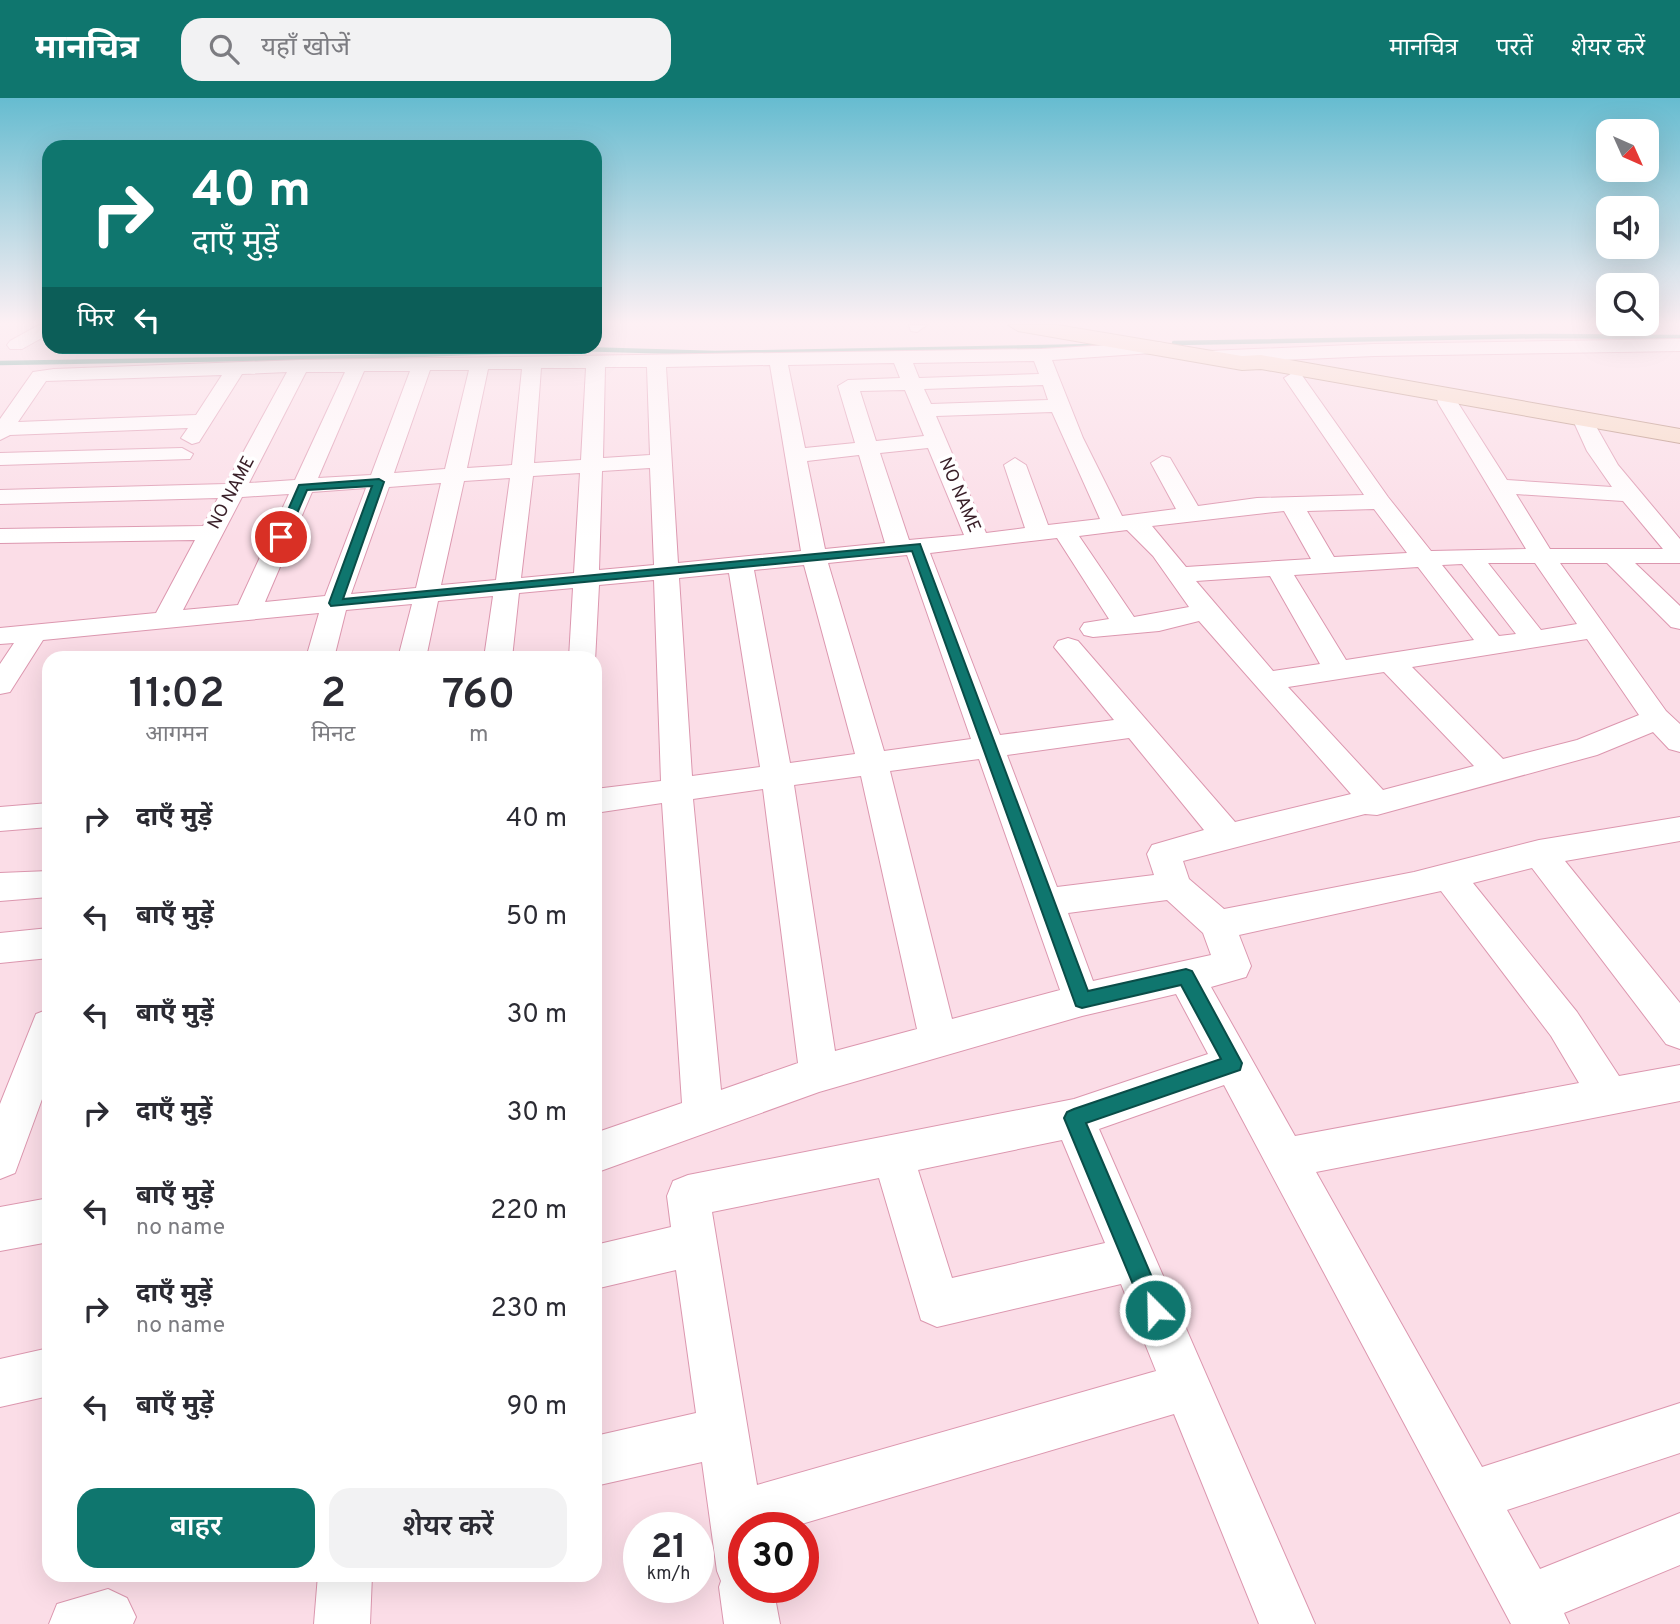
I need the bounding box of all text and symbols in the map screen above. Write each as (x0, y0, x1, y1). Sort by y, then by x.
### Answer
search box (181, 18, 671, 81)
text: मानचित्र (35, 29, 139, 71)
icon: search (205, 30, 243, 68)
text: यहाँ खोजें (261, 32, 350, 65)
text: मानचित्र (1389, 34, 1458, 64)
text: परतें (1496, 34, 1533, 64)
text: शेयर करें (1571, 34, 1645, 64)
north arrow (1596, 119, 1659, 182)
map controls (1596, 119, 1659, 336)
text: 40 m (192, 162, 311, 224)
icon: right (77, 168, 168, 259)
button: sound (1596, 196, 1659, 259)
text: दाएँ मुड़ें (192, 224, 279, 264)
button: search (1596, 273, 1659, 336)
icon: left (128, 301, 166, 339)
text: फिर (77, 303, 114, 336)
street label: NO NAME (203, 453, 261, 533)
street label: NO NAME (933, 454, 985, 536)
pin (251, 507, 311, 567)
icon: arrive (262, 518, 300, 556)
text: 11:02 (129, 669, 225, 722)
text: 2 (320, 669, 346, 722)
text: 760 (442, 670, 515, 723)
text: आगमन (145, 721, 208, 750)
text: मिनट (311, 721, 355, 750)
text: m (469, 721, 488, 750)
icon: right (77, 800, 115, 838)
text: दाएँ मुड़ें (136, 802, 212, 835)
text: 40 m (506, 803, 567, 836)
icon: left (77, 898, 115, 936)
text: बाएँ मुड़ें (136, 900, 214, 933)
text: 50 m (506, 901, 567, 934)
icon: left (77, 996, 115, 1034)
text: बाएँ मुड़ें (136, 998, 214, 1031)
text: 30 m (507, 999, 567, 1032)
icon: right (77, 1094, 115, 1132)
text: दाएँ मुड़ें (136, 1096, 212, 1129)
text: 30 m (507, 1097, 567, 1130)
text: बाएँ मुड़ें (136, 1180, 214, 1213)
icon: left (77, 1192, 115, 1230)
text: 220 m (490, 1195, 567, 1228)
text: no name (136, 1214, 225, 1243)
position arrow (1118, 1273, 1192, 1347)
text: दाएँ मुड़ें (136, 1278, 212, 1311)
icon: right (77, 1290, 115, 1328)
text: 230 m (491, 1293, 567, 1326)
text: no name (136, 1312, 225, 1341)
icon: left (77, 1388, 115, 1426)
text: बाएँ मुड़ें (136, 1390, 214, 1423)
text: 90 m (507, 1391, 567, 1424)
button: बाहर (77, 1488, 315, 1568)
button: शेयर करें (329, 1488, 567, 1568)
speed limit sign: 30 (728, 1512, 819, 1603)
text: 21 (651, 1526, 686, 1570)
text: km/h (647, 1563, 690, 1586)

